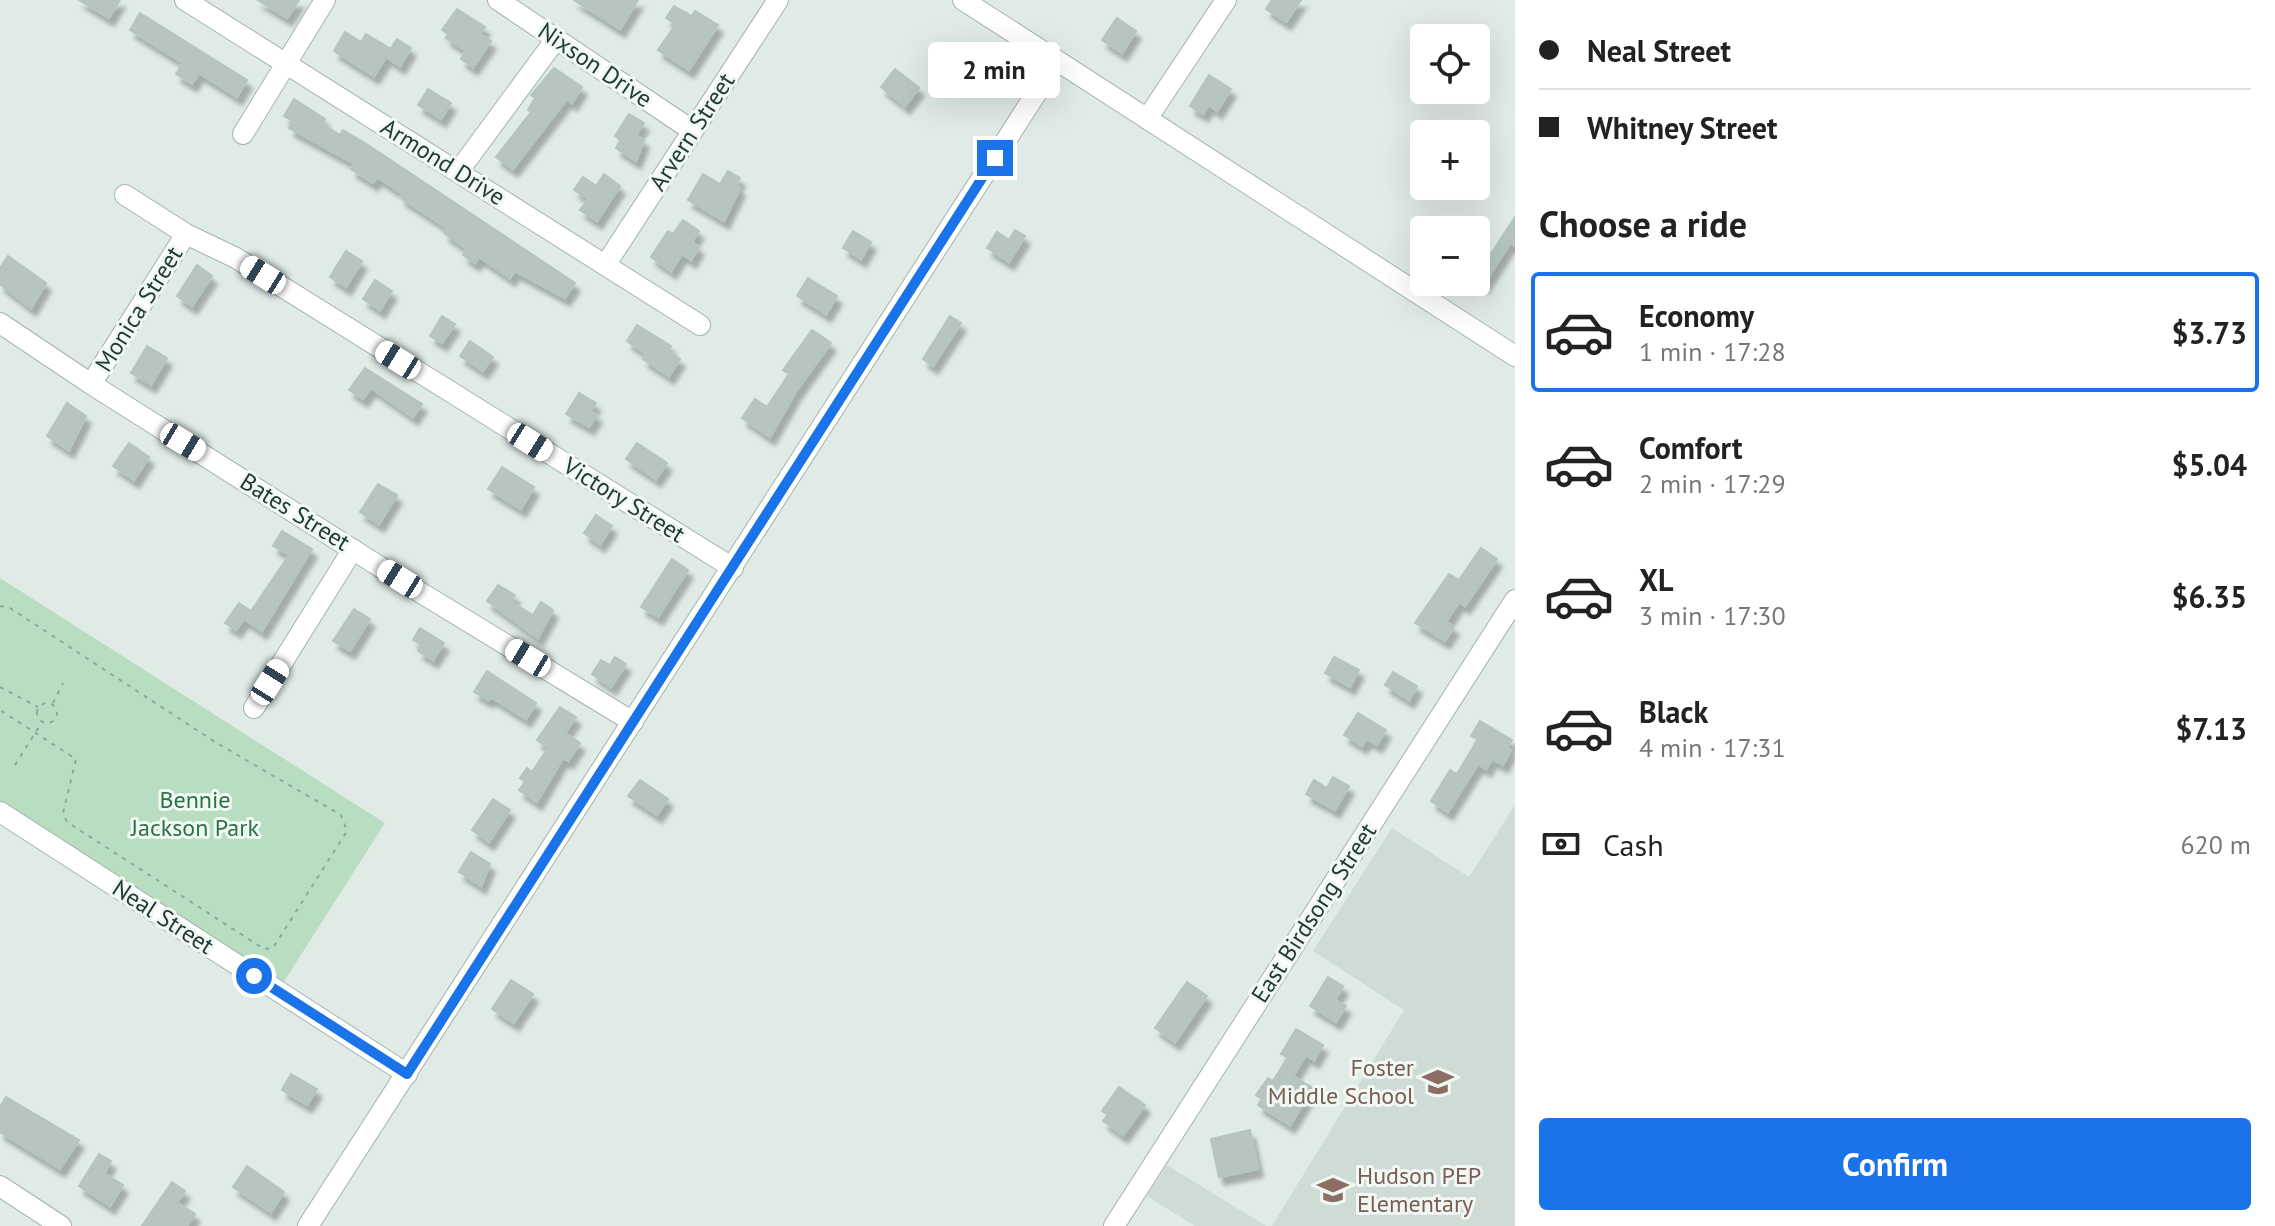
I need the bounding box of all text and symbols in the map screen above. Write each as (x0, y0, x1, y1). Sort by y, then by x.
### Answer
street label: Nixson Drive (532, 15, 658, 114)
map controls (1410, 24, 1490, 296)
button: locate (1410, 24, 1490, 104)
text: Neal Street (1587, 31, 1731, 70)
callout: 2 min (929, 42, 1061, 98)
text: 2 min (962, 53, 1026, 86)
street label: Arvern Street (642, 67, 741, 197)
text: Whitney Street (1587, 108, 1777, 147)
street label: Armond Drive (375, 111, 511, 212)
button: + (1410, 120, 1490, 200)
route end (977, 140, 1013, 176)
text: Choose a ride (1539, 200, 1747, 247)
button: − (1410, 216, 1490, 296)
street label: Monica Street (88, 240, 189, 377)
car (236, 252, 290, 298)
icon: car (1543, 296, 1615, 368)
text: Economy (1639, 296, 1754, 335)
text: $3.73 (2172, 313, 2247, 352)
text: 1 min · 17:28 (1639, 335, 1786, 368)
car (371, 337, 425, 383)
car (156, 419, 210, 465)
car (503, 419, 557, 465)
icon: car (1543, 428, 1615, 500)
text: Comfort (1639, 428, 1742, 467)
text: $5.04 (2172, 445, 2247, 484)
street label: Victory Street (557, 449, 691, 549)
street label: Bates Street (235, 466, 356, 558)
text: 2 min · 17:29 (1639, 467, 1786, 500)
car (373, 556, 427, 602)
icon: car (1543, 560, 1615, 632)
text: XL (1639, 560, 1673, 599)
text: $6.35 (2172, 577, 2247, 616)
text: 3 min · 17:30 (1639, 599, 1786, 632)
car (501, 635, 555, 681)
car (247, 655, 293, 709)
icon: car (1543, 692, 1615, 764)
text: Black (1639, 692, 1708, 731)
text: $7.13 (2175, 709, 2247, 748)
text: 4 min · 17:31 (1639, 731, 1786, 764)
park label: Bennie Jackson Park (130, 784, 259, 843)
street label: East Birdsong Street (1244, 817, 1383, 1008)
icon: cash (1539, 822, 1583, 866)
text: Cash (1603, 825, 1664, 864)
text: 620 m (2180, 828, 2251, 861)
street label: Neal Street (107, 872, 220, 961)
route start (236, 958, 272, 994)
place label: Foster Middle School (1268, 1052, 1414, 1111)
school or university icon: Foster Middle School (1421, 1065, 1455, 1099)
button: Confirm (1539, 1118, 2251, 1210)
place label: Hudson PEP Elementary (1357, 1160, 1481, 1219)
school or university icon: Hudson PEP Elementary (1316, 1173, 1350, 1207)

